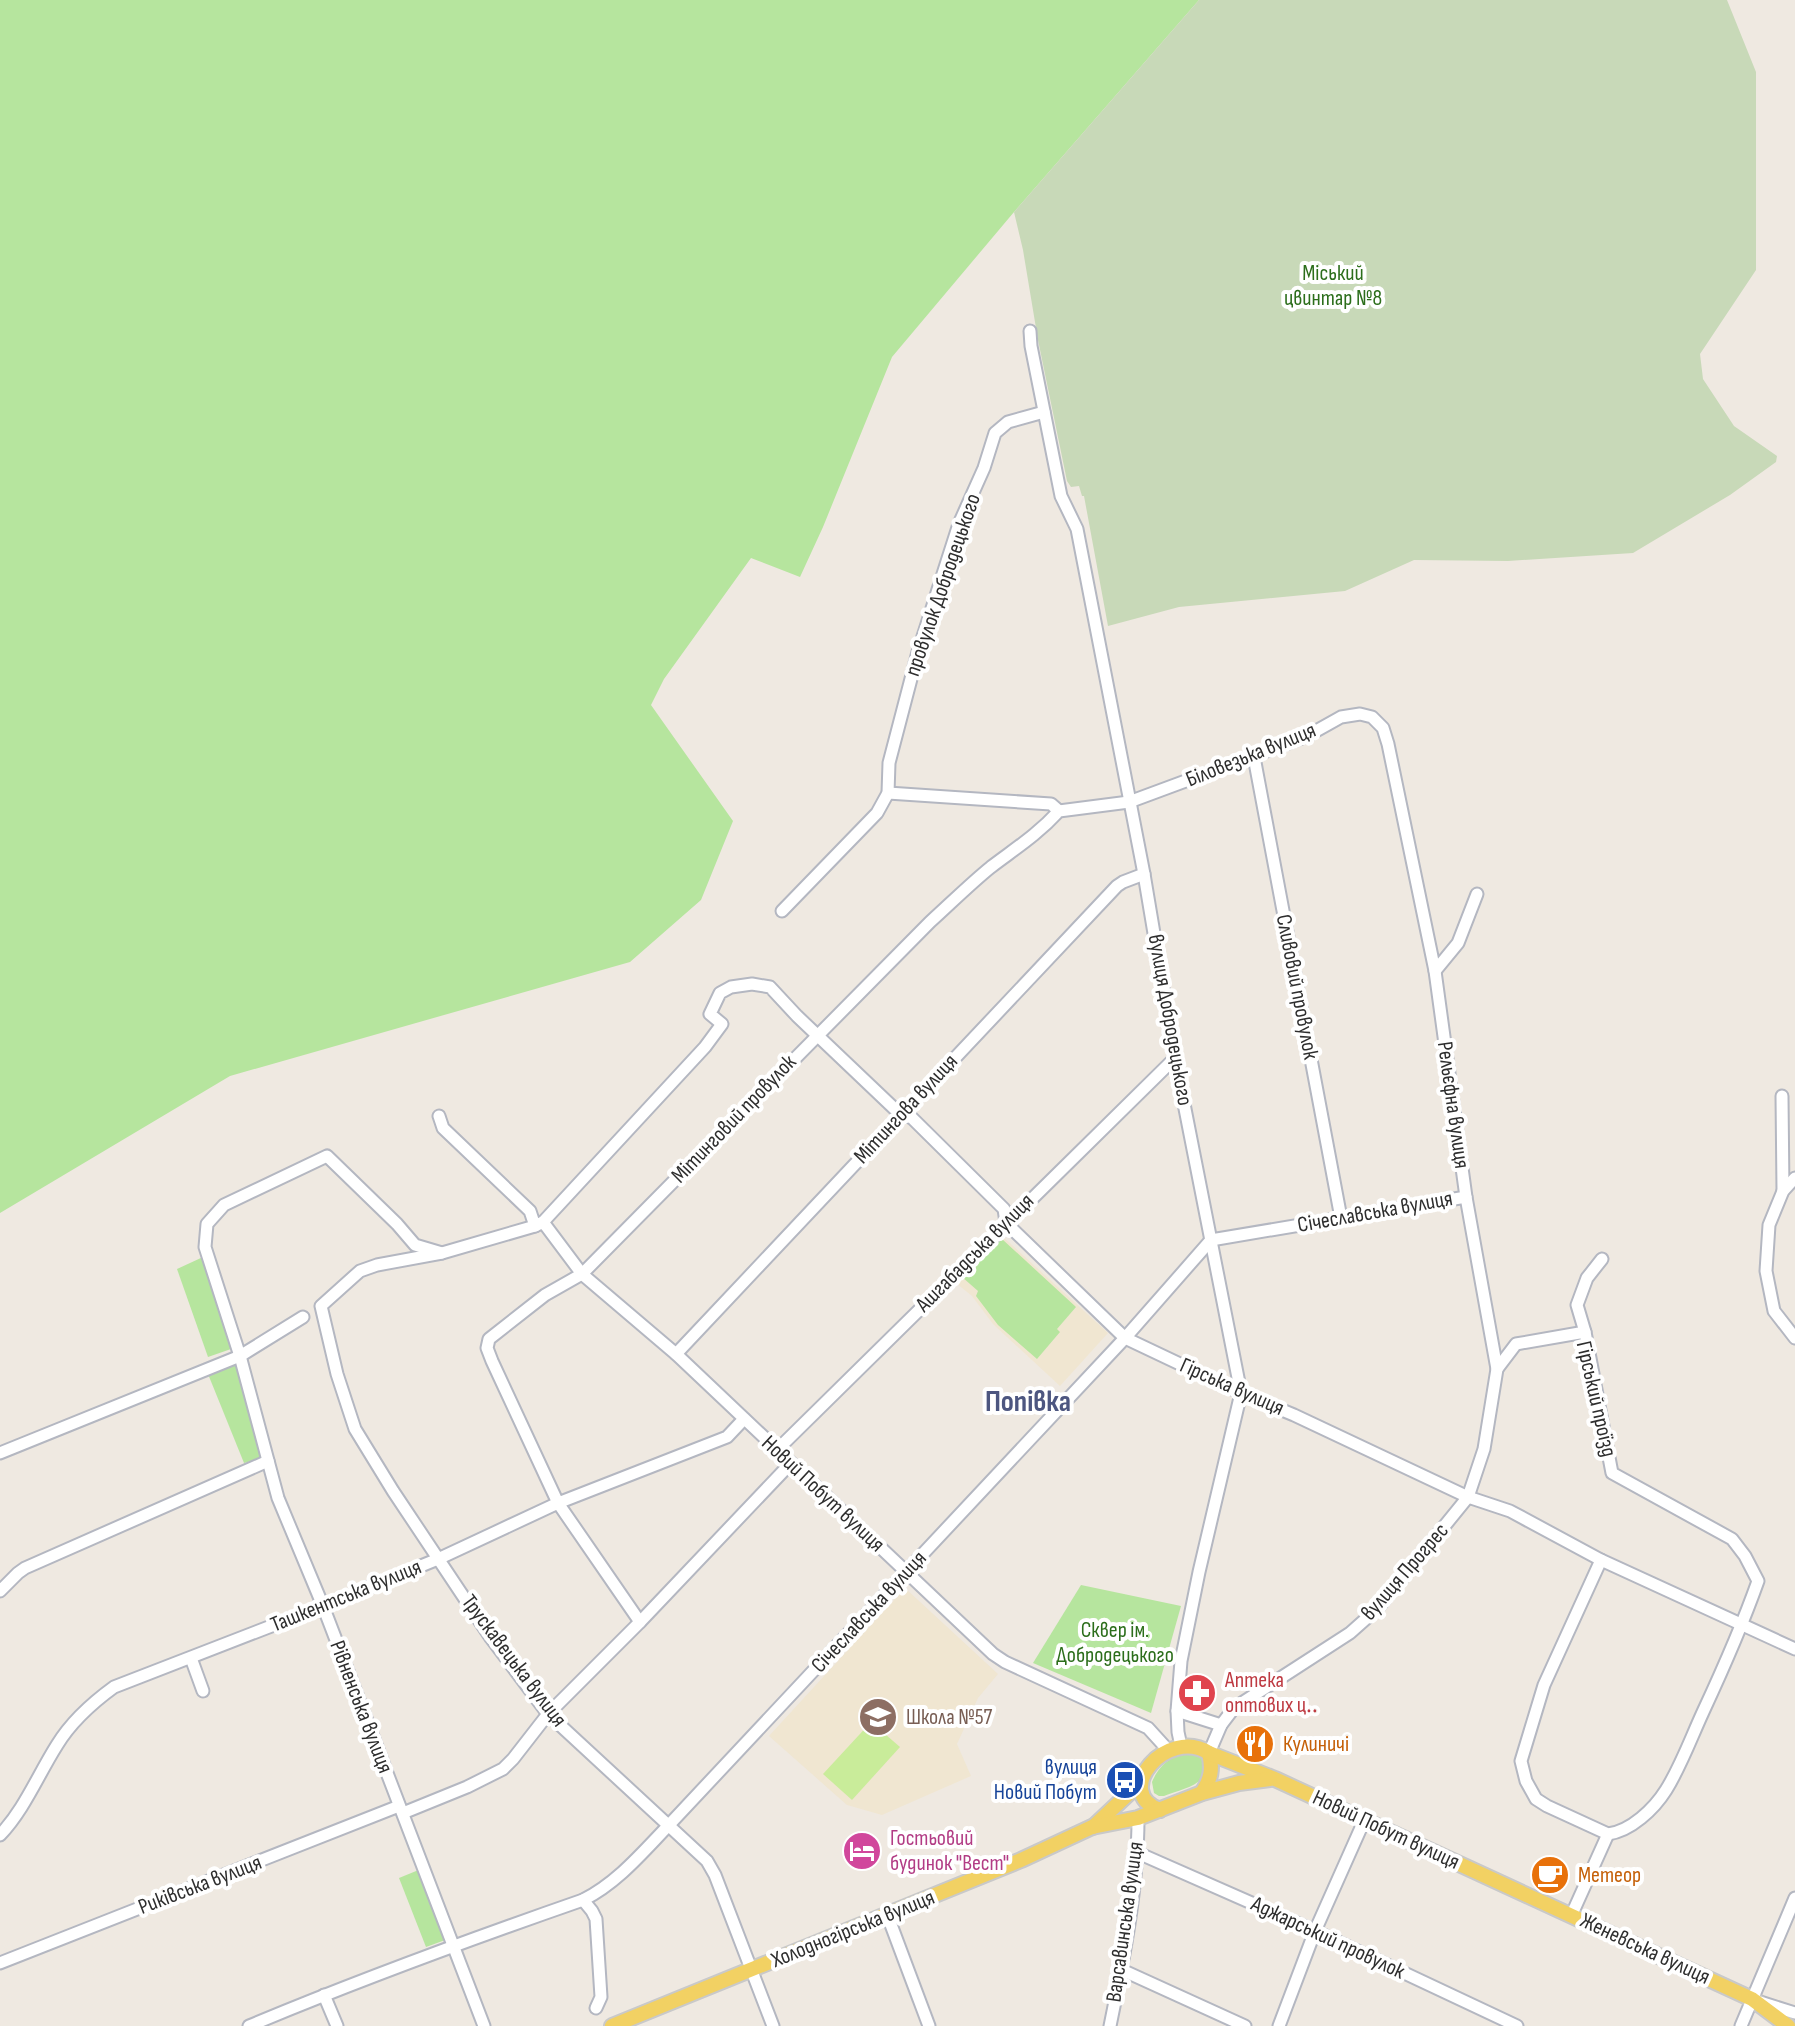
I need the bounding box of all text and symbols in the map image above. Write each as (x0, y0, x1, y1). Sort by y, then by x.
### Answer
park label: Міський цвинтар №8 (1284, 260, 1382, 312)
street label: провулок Добродецького (899, 490, 987, 680)
street label: Біловезька вулиця (1182, 717, 1320, 793)
street label: Сливовий провулок (1270, 912, 1324, 1062)
street label: вулиця Добродецького (1142, 932, 1198, 1108)
street label: Рельєфна вулиця (1431, 1040, 1475, 1170)
street label: Мітингова вулиця (848, 1048, 964, 1170)
street label: Мітинговий провулок (666, 1049, 803, 1189)
street label: Січеславська вулиця (1295, 1185, 1455, 1239)
street label: Ашгабадська вулиця (909, 1188, 1040, 1319)
street label: Гірський проїзд (1570, 1339, 1622, 1459)
street label: Гірська вулиця (1176, 1352, 1288, 1422)
district label: Попівка (985, 1384, 1071, 1420)
street label: Новий Побут вулиця (756, 1430, 890, 1558)
street label: вулиця Прогрес (1355, 1518, 1455, 1626)
street label: Січеславська вулиця (806, 1545, 932, 1679)
street label: Ташкентська вулиця (267, 1553, 425, 1639)
street label: Трускавецька вулиця (456, 1590, 572, 1732)
park label: Сквер ім. Добродецького (1056, 1617, 1174, 1669)
street label: Рівненська вулиця (323, 1637, 399, 1777)
place label: Аптека оптових ц‥ (1224, 1667, 1318, 1719)
pharmacy icon: Аптека оптових ц‥ (1176, 1672, 1218, 1714)
school or university icon: Школа №57 (857, 1696, 899, 1738)
place label: Школа №57 (906, 1704, 993, 1731)
restaurant icon: Кулиничі (1234, 1723, 1276, 1765)
place label: Кулиничі (1283, 1731, 1349, 1758)
place label: вулиця Новий Побут (994, 1754, 1097, 1806)
bus stop icon: вулиця Новий Побут (1104, 1759, 1146, 1801)
street label: Новий Побут вулиця (1308, 1784, 1464, 1876)
place label: Гостьовий будинок "Вест" (890, 1825, 1009, 1877)
hotel icon: Гостьовий будинок "Вест" (841, 1830, 883, 1872)
street label: Варсавинська вулиця (1100, 1840, 1150, 2004)
street label: Риківська вулиця (134, 1849, 266, 1921)
cafe icon: Метеор (1529, 1854, 1571, 1896)
place label: Метеор (1578, 1862, 1641, 1889)
street label: Холодногірська вулиця (767, 1884, 938, 1974)
street label: Аджарський провулок (1246, 1890, 1410, 1986)
street label: Женевська вулиця (1576, 1907, 1714, 1991)

